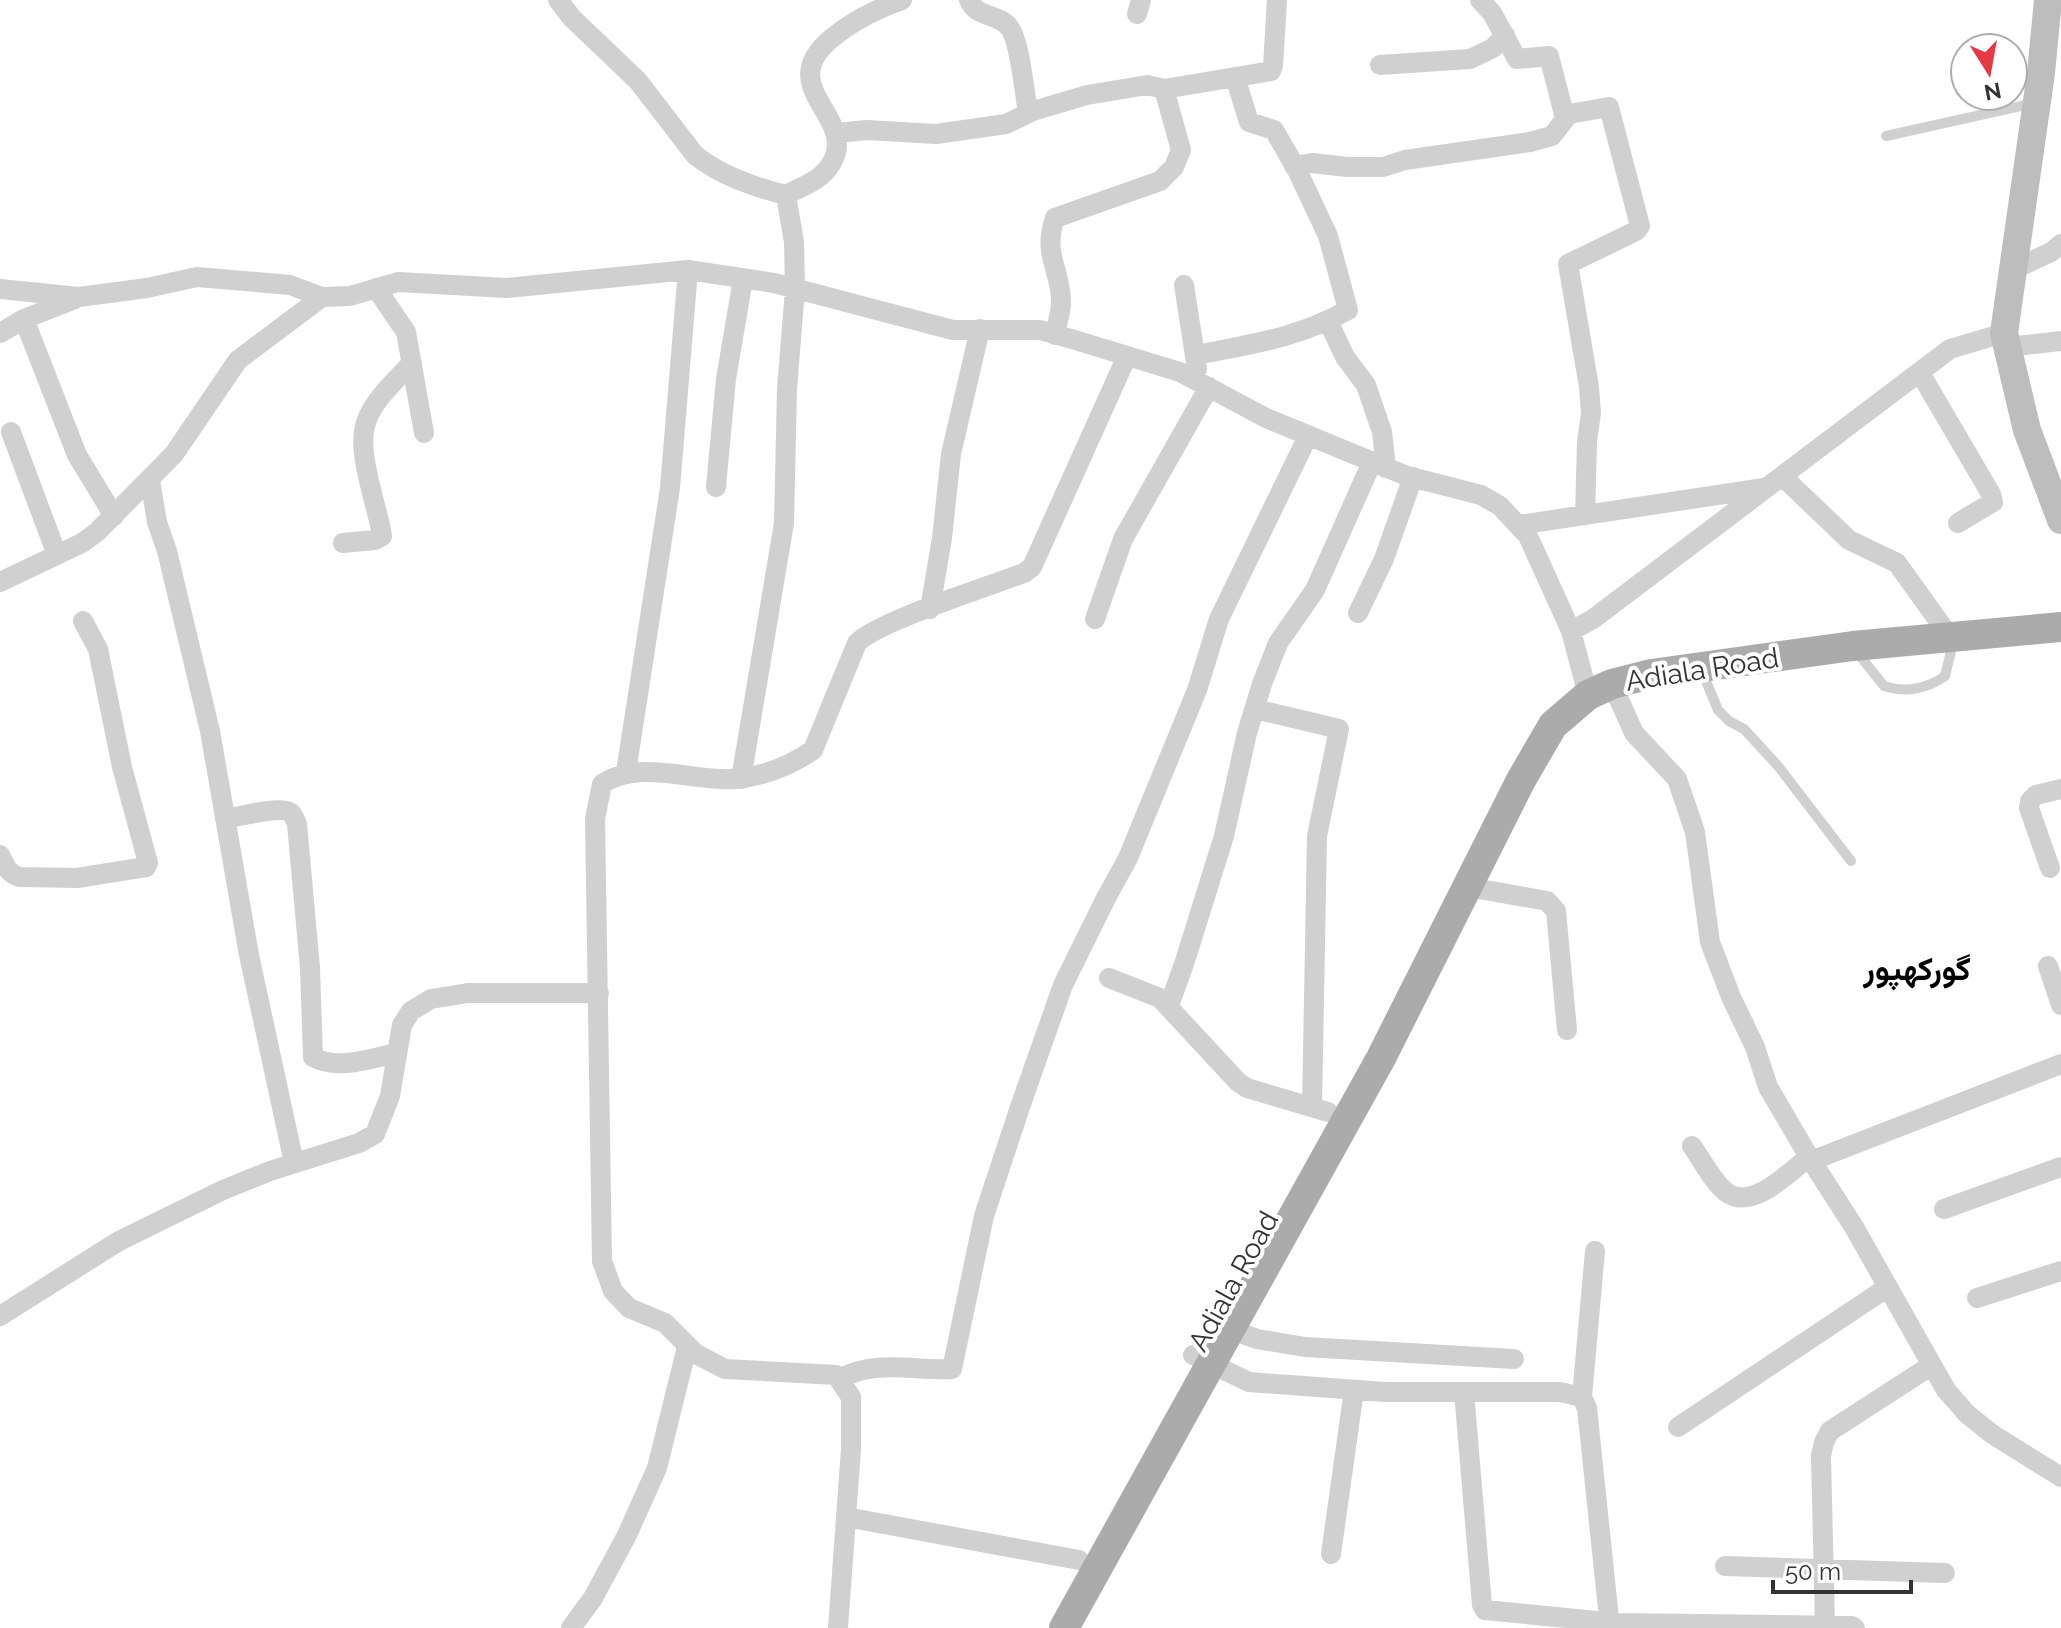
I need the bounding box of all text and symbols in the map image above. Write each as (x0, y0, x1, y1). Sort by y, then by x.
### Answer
north arrow (1949, 32, 2029, 112)
text: N (1982, 77, 2004, 106)
street label: Adiala Road (1623, 641, 1781, 698)
district label: گورکھپور (1862, 950, 1971, 991)
street label: Adiala Road (1182, 1206, 1285, 1357)
scale bar (1773, 1544, 1911, 1594)
text: 50 m (1785, 1557, 1841, 1586)

